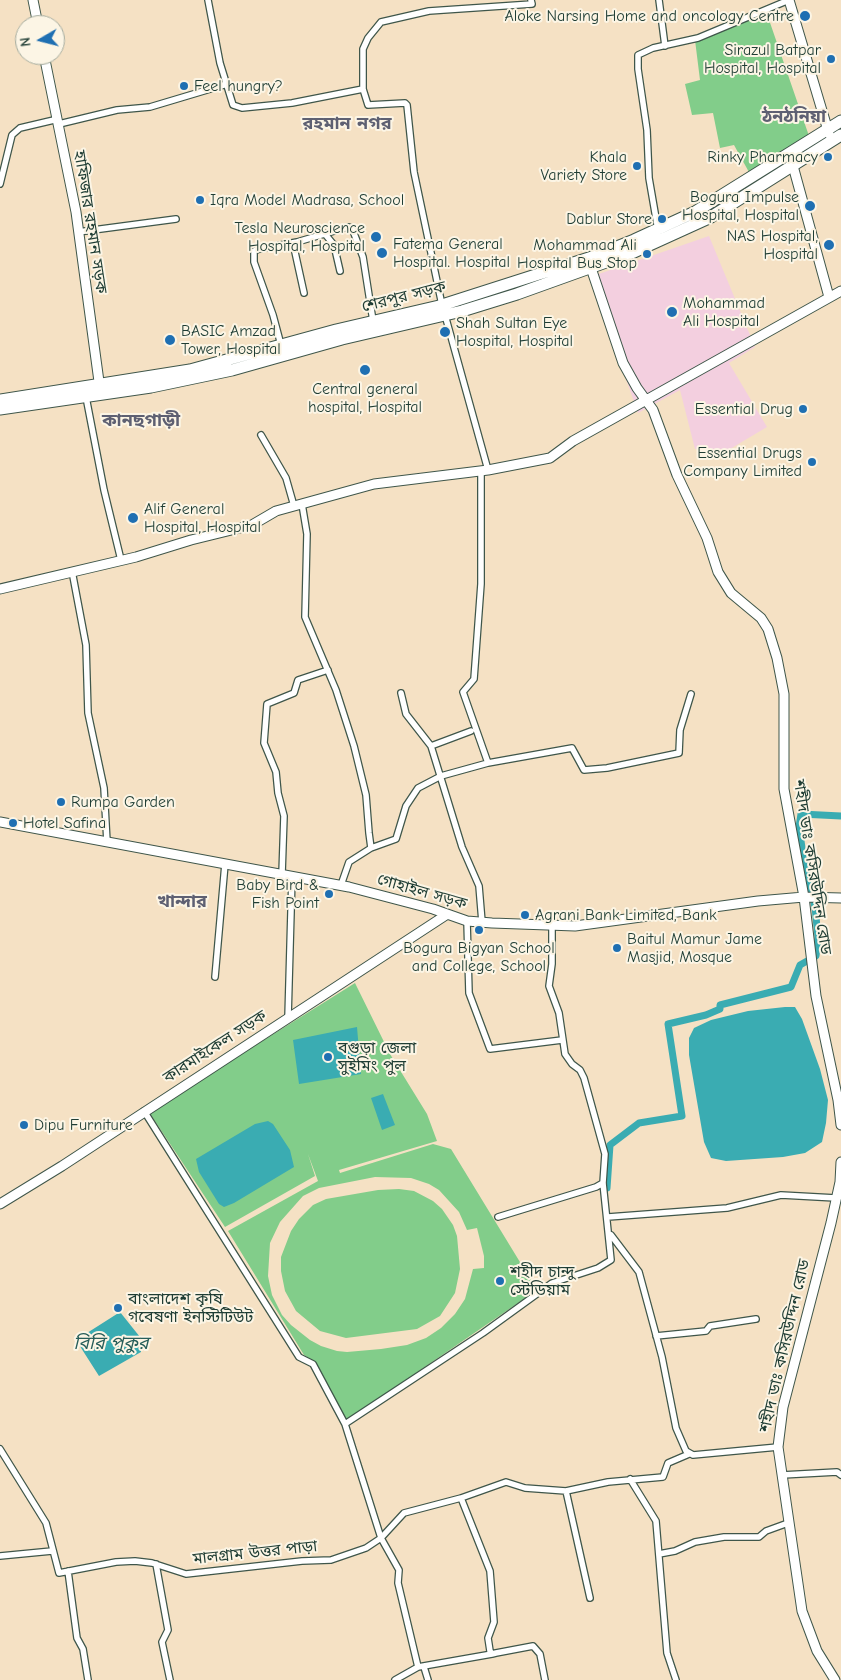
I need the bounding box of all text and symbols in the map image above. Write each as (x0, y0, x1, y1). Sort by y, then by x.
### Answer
place label: Aloke Narsing Home and oncology Centre (505, 6, 794, 26)
marker: Aloke Narsing Home and oncology Centre (798, 9, 812, 23)
north arrow (15, 15, 65, 65)
text: N (17, 36, 35, 48)
place label: Sirazul Batpar Hospital, Hospital (704, 40, 821, 78)
marker: Sirazul Batpar Hospital, Hospital (825, 53, 837, 65)
place label: Feel hungry? (194, 76, 283, 96)
marker: Feel hungry? (178, 80, 190, 92)
district label: ঠনঠনিয়া (762, 106, 826, 128)
district label: রহমান নগর (302, 113, 392, 135)
place label: Khala Variety Store (541, 147, 627, 185)
place label: Rinky Pharmacy (707, 147, 818, 167)
street label: হাফিজার রহমান সড়ক (69, 149, 111, 295)
marker: Rinky Pharmacy (822, 151, 834, 163)
marker: Khala Variety Store (631, 160, 643, 172)
place label: Bogura Impulse Hospital, Hospital (682, 187, 799, 225)
place label: Iqra Model Madrasa, School (210, 190, 404, 210)
marker: Iqra Model Madrasa, School (194, 194, 206, 206)
marker: Bogura Impulse Hospital, Hospital (803, 199, 817, 213)
place label: Dablur Store (566, 209, 652, 229)
marker: Dablur Store (656, 213, 668, 225)
place label: Tesla Neuroscience Hospital, Hospital (234, 218, 365, 256)
place label: NAS Hospital, Hospital (727, 226, 818, 264)
marker: Tesla Neuroscience Hospital, Hospital (369, 230, 383, 244)
place label: Fatema General Hospital. Hospital (393, 234, 510, 272)
place label: Mohammad Ali Hospital Bus Stop (517, 235, 637, 273)
marker: NAS Hospital, Hospital (822, 238, 836, 252)
marker: Fatema General Hospital. Hospital (375, 246, 389, 260)
marker: Mohammad Ali Hospital Bus Stop (641, 248, 653, 260)
street label: শেরপুর সড়ক (360, 277, 448, 317)
place label: Mohammad Ali Hospital (683, 293, 765, 331)
marker: Mohammad Ali Hospital (665, 305, 679, 319)
place label: Shah Sultan Eye Hospital, Hospital (456, 313, 573, 351)
place label: BASIC Amzad Tower, Hospital (181, 321, 281, 359)
marker: Shah Sultan Eye Hospital, Hospital (438, 325, 452, 339)
marker: BASIC Amzad Tower, Hospital (163, 333, 177, 347)
marker: Central general hospital, Hospital (358, 363, 372, 377)
place label: Central general hospital, Hospital (308, 379, 422, 417)
place label: Essential Drug (695, 399, 793, 419)
marker: Essential Drug (797, 403, 809, 415)
district label: কানছগাড়ী (102, 410, 180, 432)
place label: Essential Drugs Company Limited (683, 443, 802, 481)
marker: Essential Drugs Company Limited (806, 456, 818, 468)
place label: Alif General Hospital, Hospital (144, 499, 261, 537)
marker: Alif General Hospital, Hospital (126, 511, 140, 525)
street label: শহীদ ডাঃ কসিরউদ্দিন রোড (789, 778, 835, 956)
place label: Rumpa Garden (71, 792, 175, 812)
marker: Rumpa Garden (55, 796, 67, 808)
place label: Hotel Safina (23, 813, 106, 833)
marker: Hotel Safina (7, 817, 19, 829)
street label: গোহাইল সড়ক (375, 870, 469, 914)
place label: Baby Bird & Fish Point (236, 875, 319, 913)
marker: Baby Bird & Fish Point (323, 888, 335, 900)
district label: খান্দার (157, 891, 207, 913)
place label: Agrani Bank Limited, Bank (535, 905, 717, 925)
marker: Agrani Bank Limited, Bank (519, 909, 531, 921)
marker: Bogura Bigyan School and College, School (473, 924, 485, 936)
place label: Baitul Mamur Jame Masjid, Mosque (627, 929, 762, 967)
place label: Bogura Bigyan School and College, School (403, 938, 555, 976)
marker: Baitul Mamur Jame Masjid, Mosque (611, 942, 623, 954)
street label: কারমাইকেল সড়ক (160, 1006, 270, 1088)
place label: বগুড়া জেলা সুইমিং পুল (338, 1038, 416, 1076)
marker: বগুড়া জেলা সুইমিং পুল (322, 1051, 334, 1063)
place label: Dipu Furniture (34, 1115, 133, 1135)
marker: Dipu Furniture (18, 1119, 30, 1131)
street label: শহীদ ডাঃ কসিরউদ্দিন রোড (756, 1258, 814, 1434)
place label: শহীদ চান্দু স্টেডিয়াম (510, 1262, 574, 1300)
marker: শহীদ চান্দু স্টেডিয়াম (494, 1275, 506, 1287)
place label: বাংলাদেশ কৃষি গবেষণা ইনস্টিটিউট (128, 1289, 253, 1327)
marker: বাংলাদেশ কৃষি গবেষণা ইনস্টিটিউট (112, 1302, 124, 1314)
water label: বিরি পুকুর (73, 1333, 149, 1355)
street label: মালগ্রাম উত্তর পাড়া (192, 1537, 318, 1569)

